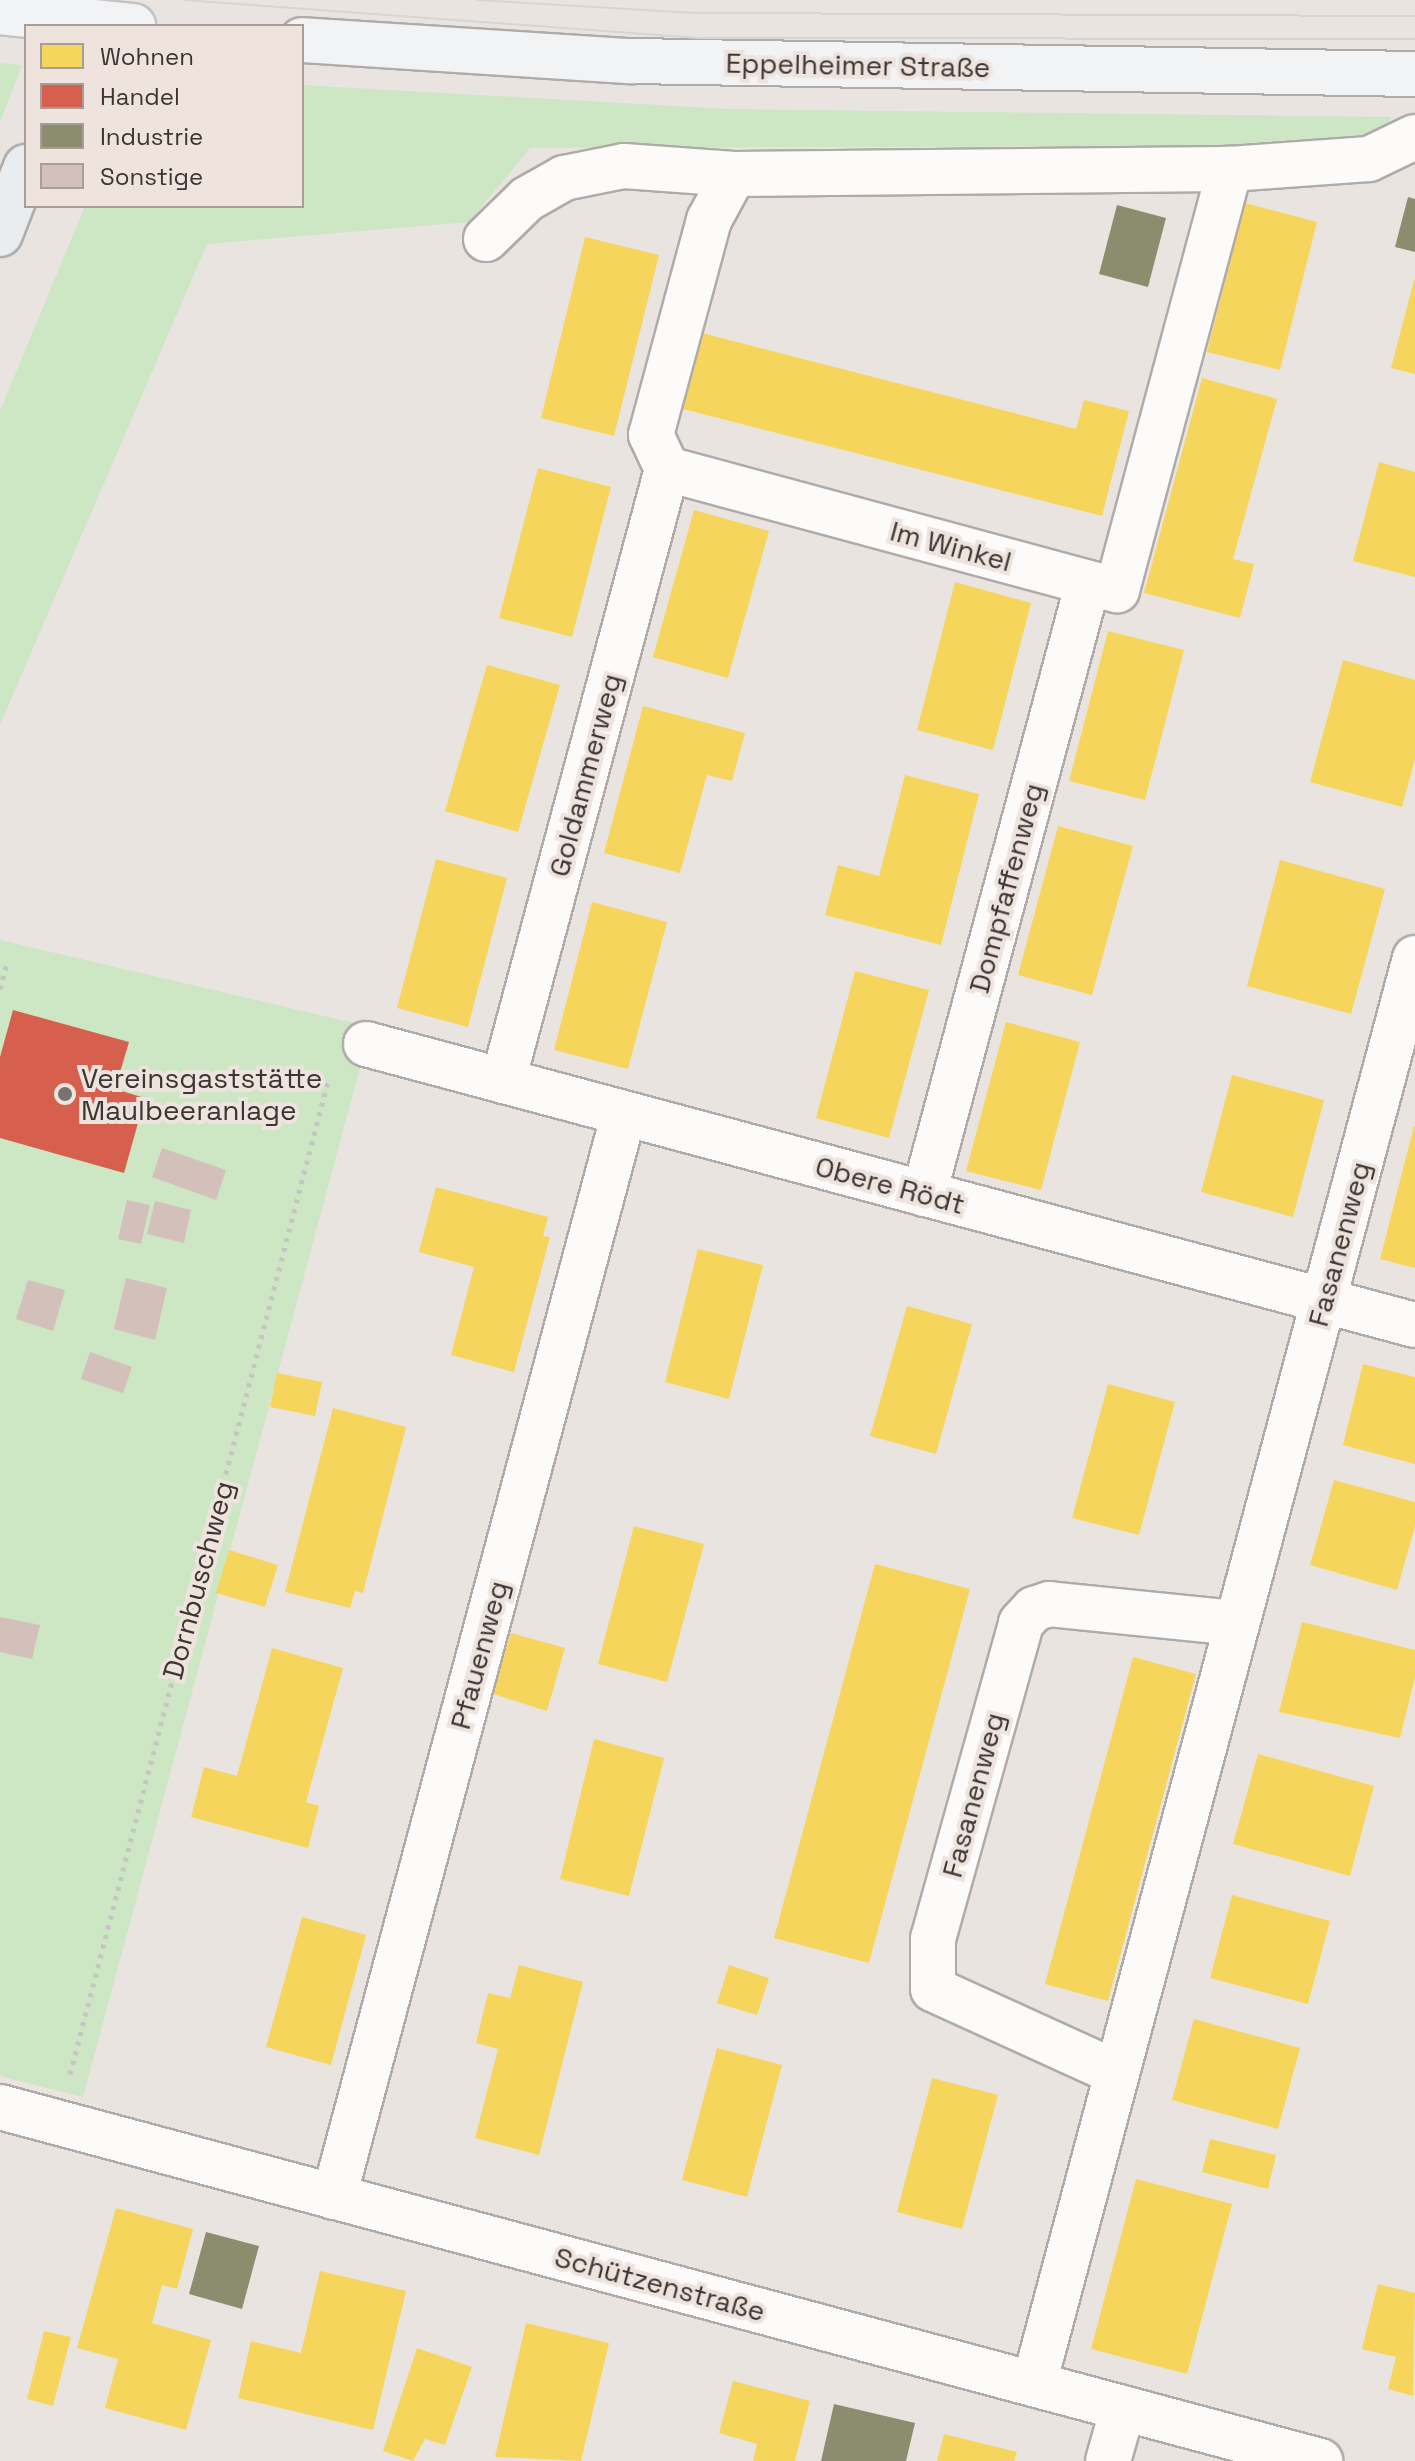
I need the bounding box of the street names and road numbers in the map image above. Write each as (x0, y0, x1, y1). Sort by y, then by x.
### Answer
street label: Eppelheimer Straße (725, 46, 991, 84)
street label: Im Winkel (887, 514, 1015, 578)
street label: Goldammerweg (542, 670, 628, 880)
street label: Dompfaffenweg (962, 779, 1050, 997)
street label: Obere Rödt (812, 1149, 968, 1221)
street label: Fasanenweg (1301, 1158, 1377, 1330)
street label: Dornbuschweg (155, 1477, 241, 1683)
street label: Pfauenweg (443, 1577, 515, 1733)
street label: Fasanenweg (935, 1709, 1011, 1881)
street label: Schützenstraße (551, 2240, 769, 2328)

